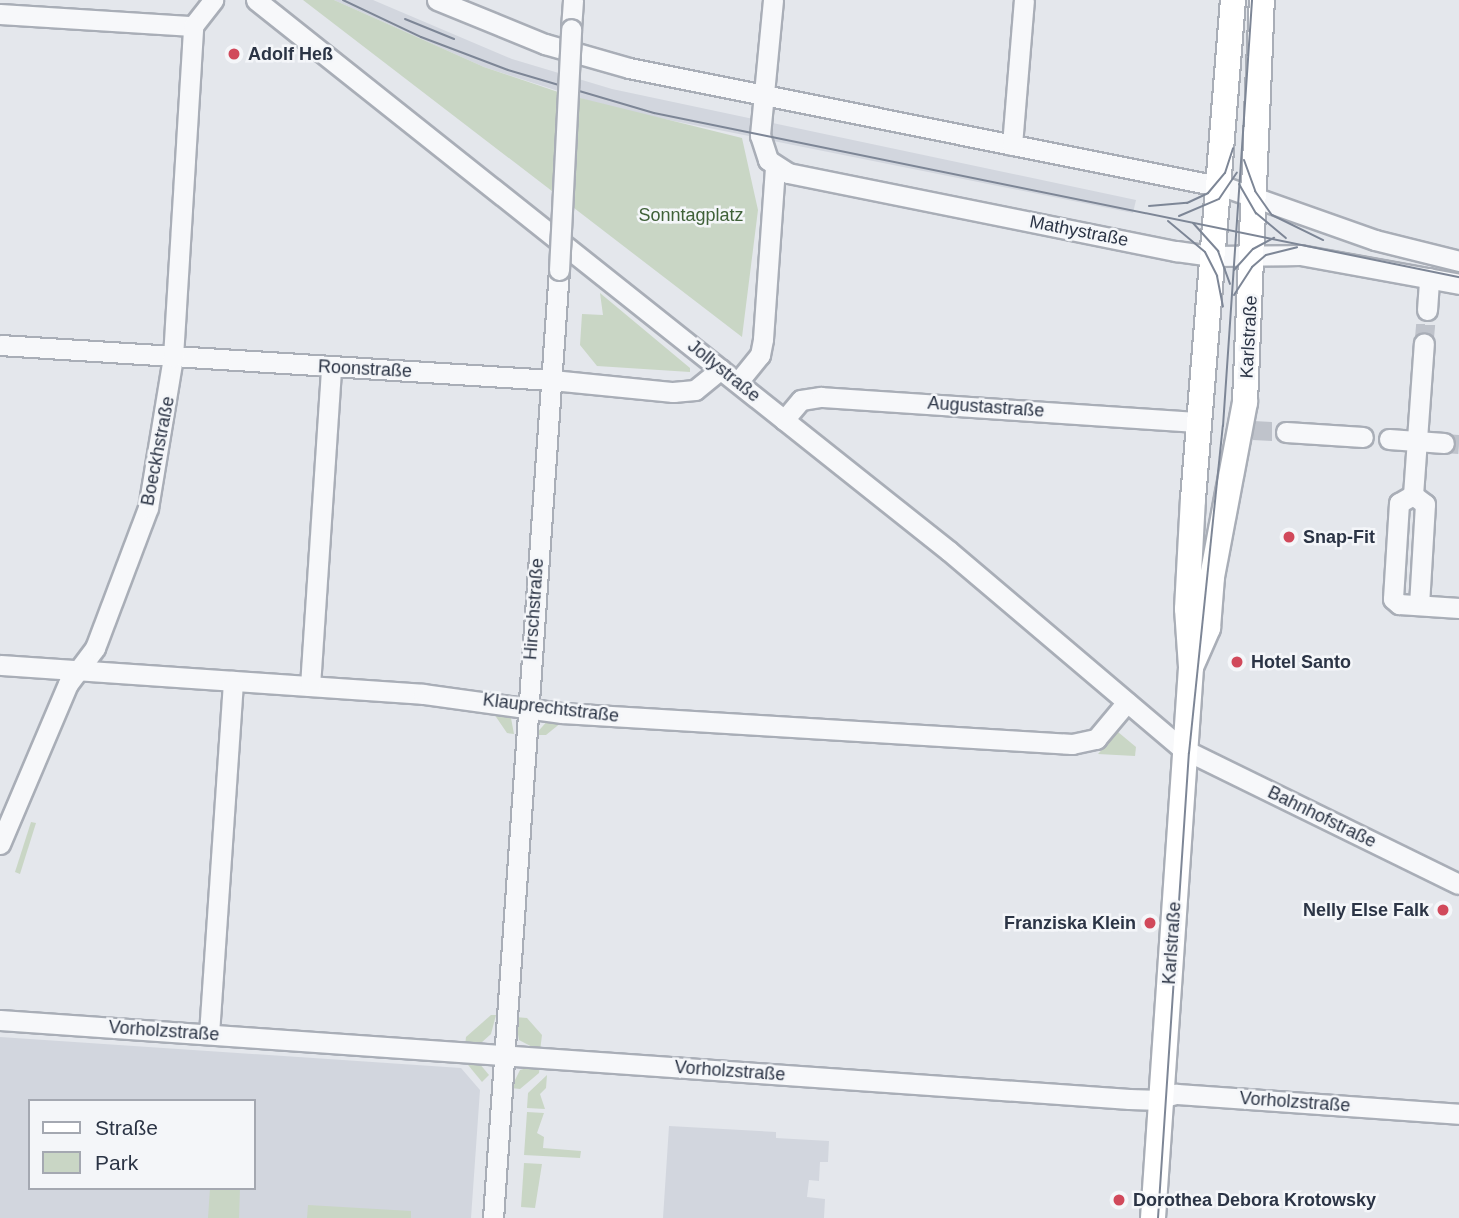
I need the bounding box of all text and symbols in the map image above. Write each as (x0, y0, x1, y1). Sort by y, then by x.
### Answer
place label: Adolf Heß (248, 43, 333, 65)
marker: Adolf Heß (226, 46, 242, 62)
park label: Sonntagplatz (638, 204, 744, 226)
street label: Mathystraße (1028, 211, 1130, 251)
street label: Karlstraße (1236, 295, 1262, 379)
street label: Jollystraße (683, 335, 765, 407)
street label: Roonstraße (317, 356, 413, 382)
street label: Augustastraße (927, 392, 1045, 422)
street label: Boeckhstraße (137, 394, 179, 508)
place label: Snap-Fit (1303, 526, 1375, 548)
marker: Snap-Fit (1281, 529, 1297, 545)
street label: Hirschstraße (520, 557, 548, 661)
place label: Hotel Santo (1251, 651, 1351, 673)
marker: Hotel Santo (1229, 654, 1245, 670)
street label: Klauprechtstraße (482, 689, 620, 727)
street label: Bahnhofstraße (1264, 781, 1380, 853)
place label: Nelly Else Falk (1303, 899, 1429, 921)
street label: Karlstraße (1158, 901, 1186, 985)
marker: Nelly Else Falk (1435, 902, 1451, 918)
place label: Franziska Klein (1004, 912, 1136, 934)
marker: Franziska Klein (1142, 915, 1158, 931)
street label: Vorholzstraße (108, 1016, 220, 1046)
street label: Vorholzstraße (674, 1056, 786, 1086)
street label: Vorholzstraße (1239, 1087, 1351, 1117)
legend (28, 1099, 256, 1190)
text: Straße (95, 1116, 158, 1139)
text: Park (95, 1151, 138, 1174)
place label: Dorothea Debora Krotowsky (1133, 1189, 1376, 1211)
marker: Dorothea Debora Krotowsky (1111, 1192, 1127, 1208)

